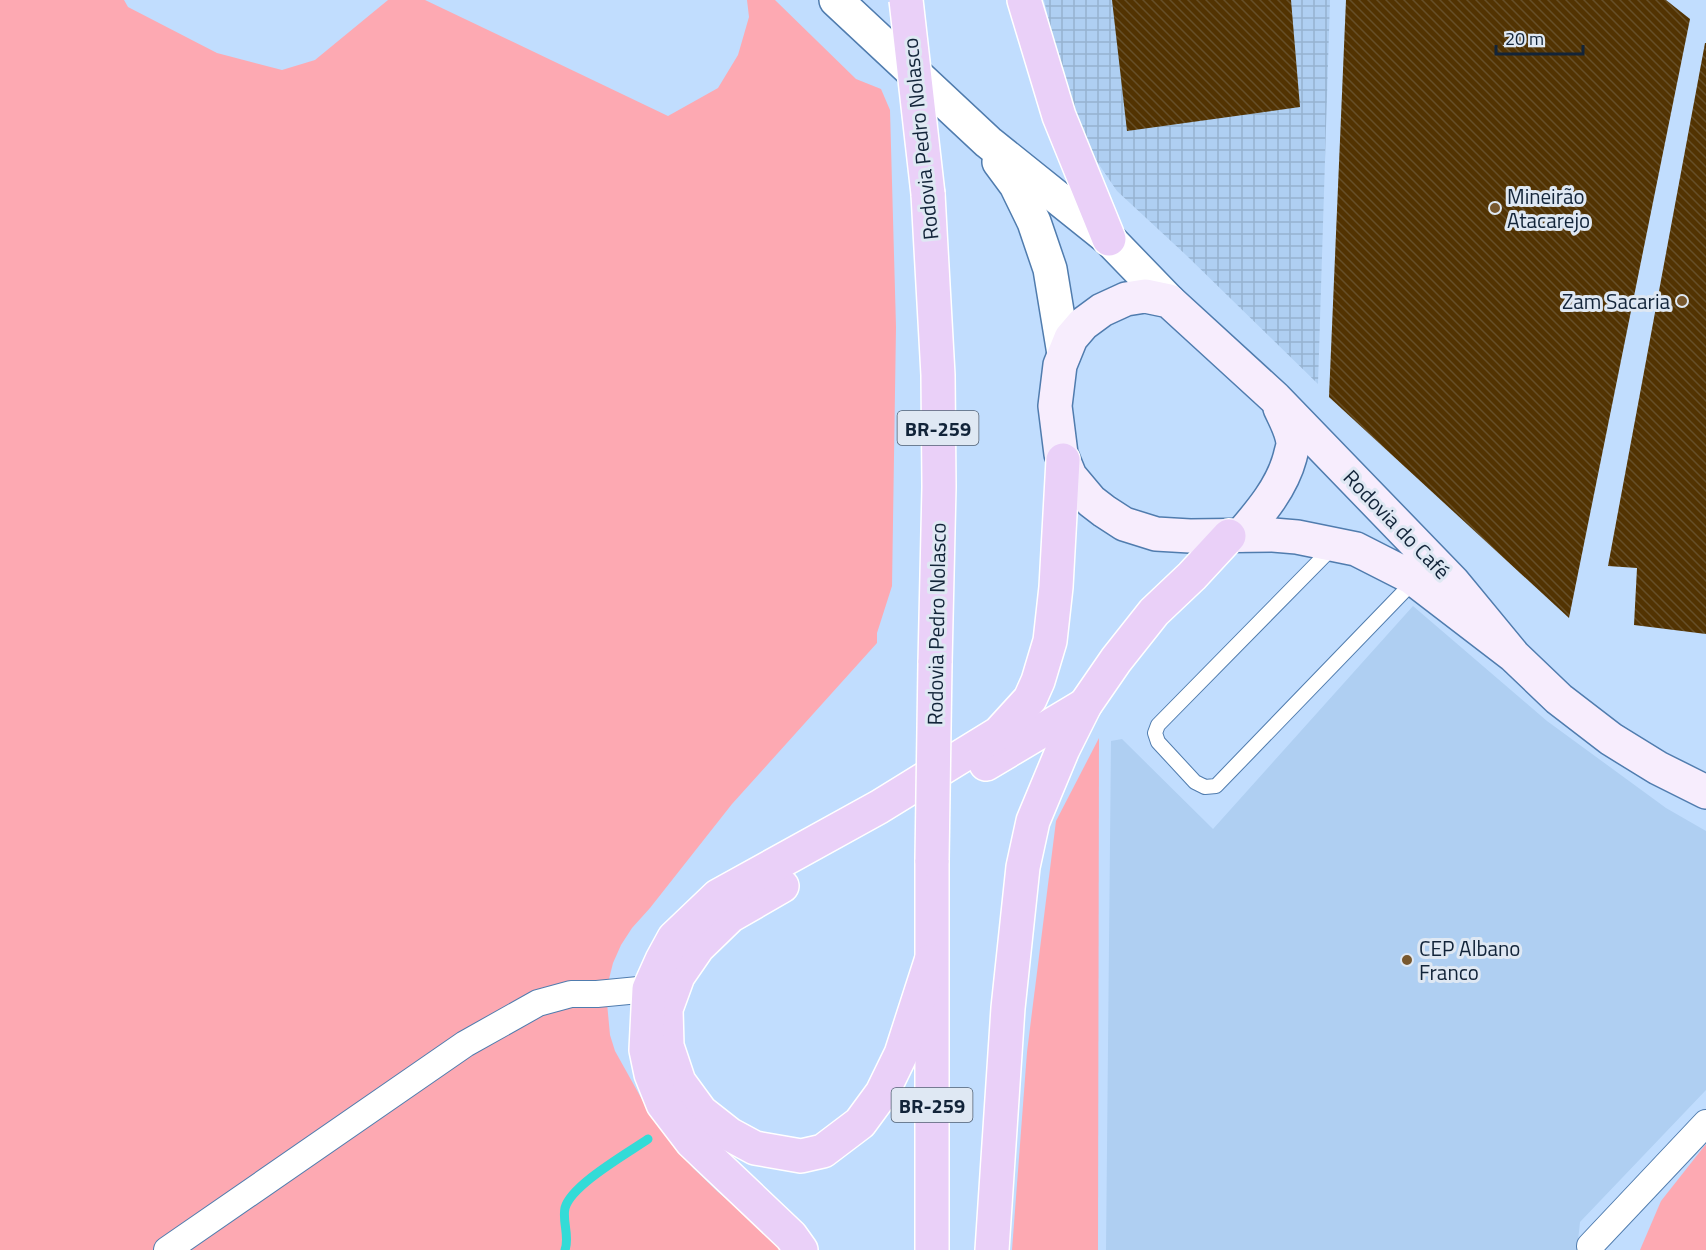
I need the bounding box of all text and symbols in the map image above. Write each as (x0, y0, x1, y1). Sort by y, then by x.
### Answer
scale bar (1496, 18, 1583, 56)
text: 20 m (1505, 25, 1544, 52)
street label: Rodovia Pedro Nolasco (893, 36, 947, 242)
place label: Mineirão Atacarejo (1507, 180, 1590, 236)
marker: Mineirão Atacarejo (1488, 201, 1502, 215)
place label: Zam Sacaria (1562, 285, 1670, 317)
marker: Zam Sacaria (1675, 294, 1689, 308)
road number: BR-259 (898, 411, 978, 445)
street label: Rodovia do Café (1336, 462, 1458, 586)
street label: Rodovia Pedro Nolasco (918, 522, 954, 726)
place label: CEP Albano Franco (1419, 932, 1520, 988)
marker: CEP Albano Franco (1400, 953, 1414, 967)
road number: BR-259 (892, 1088, 972, 1122)

